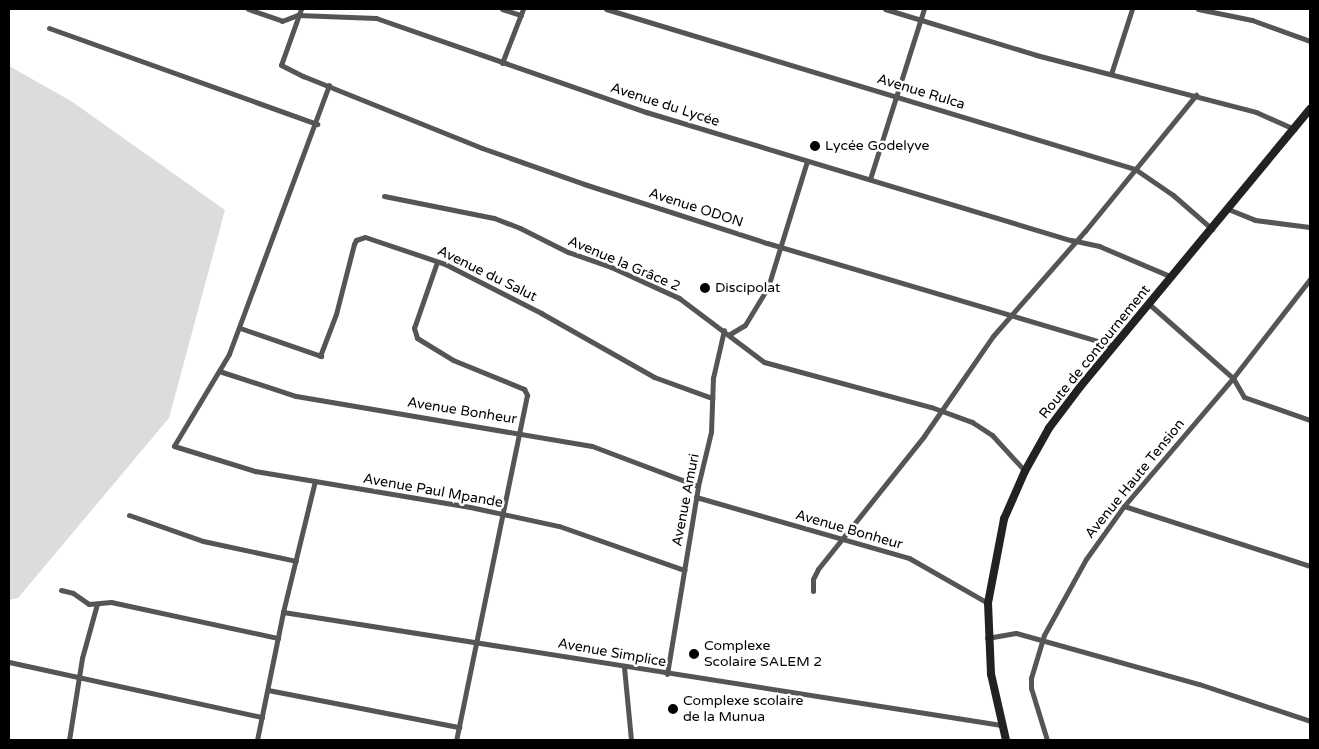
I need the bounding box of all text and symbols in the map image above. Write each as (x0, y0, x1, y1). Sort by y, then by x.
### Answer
street label: Avenue Rulca (875, 71, 967, 113)
street label: Avenue du Lycée (608, 79, 722, 131)
place label: Lycée Godelyve (825, 138, 929, 154)
marker: Lycée Godelyve (809, 140, 821, 152)
street label: Avenue ODON (647, 185, 745, 231)
street label: Avenue la Grâce 2 (565, 233, 683, 295)
street label: Avenue du Salut (435, 243, 539, 305)
place label: Discipolat (715, 280, 780, 296)
marker: Discipolat (699, 282, 711, 294)
street label: Route de contournement (1036, 282, 1154, 422)
street label: Avenue Bonheur (406, 394, 518, 428)
street label: Avenue Haute Tension (1082, 416, 1188, 542)
street label: Avenue Amuri (669, 452, 703, 548)
street label: Avenue Paul Mpande (362, 470, 504, 512)
street label: Avenue Bonheur (793, 507, 905, 553)
street label: Avenue Simplice (557, 635, 667, 671)
place label: Complexe Scolaire SALEM 2 (704, 638, 822, 670)
marker: Complexe Scolaire SALEM 2 (688, 648, 700, 660)
place label: Complexe scolaire de la Munua (683, 693, 804, 726)
marker: Complexe scolaire de la Munua (667, 703, 679, 715)

